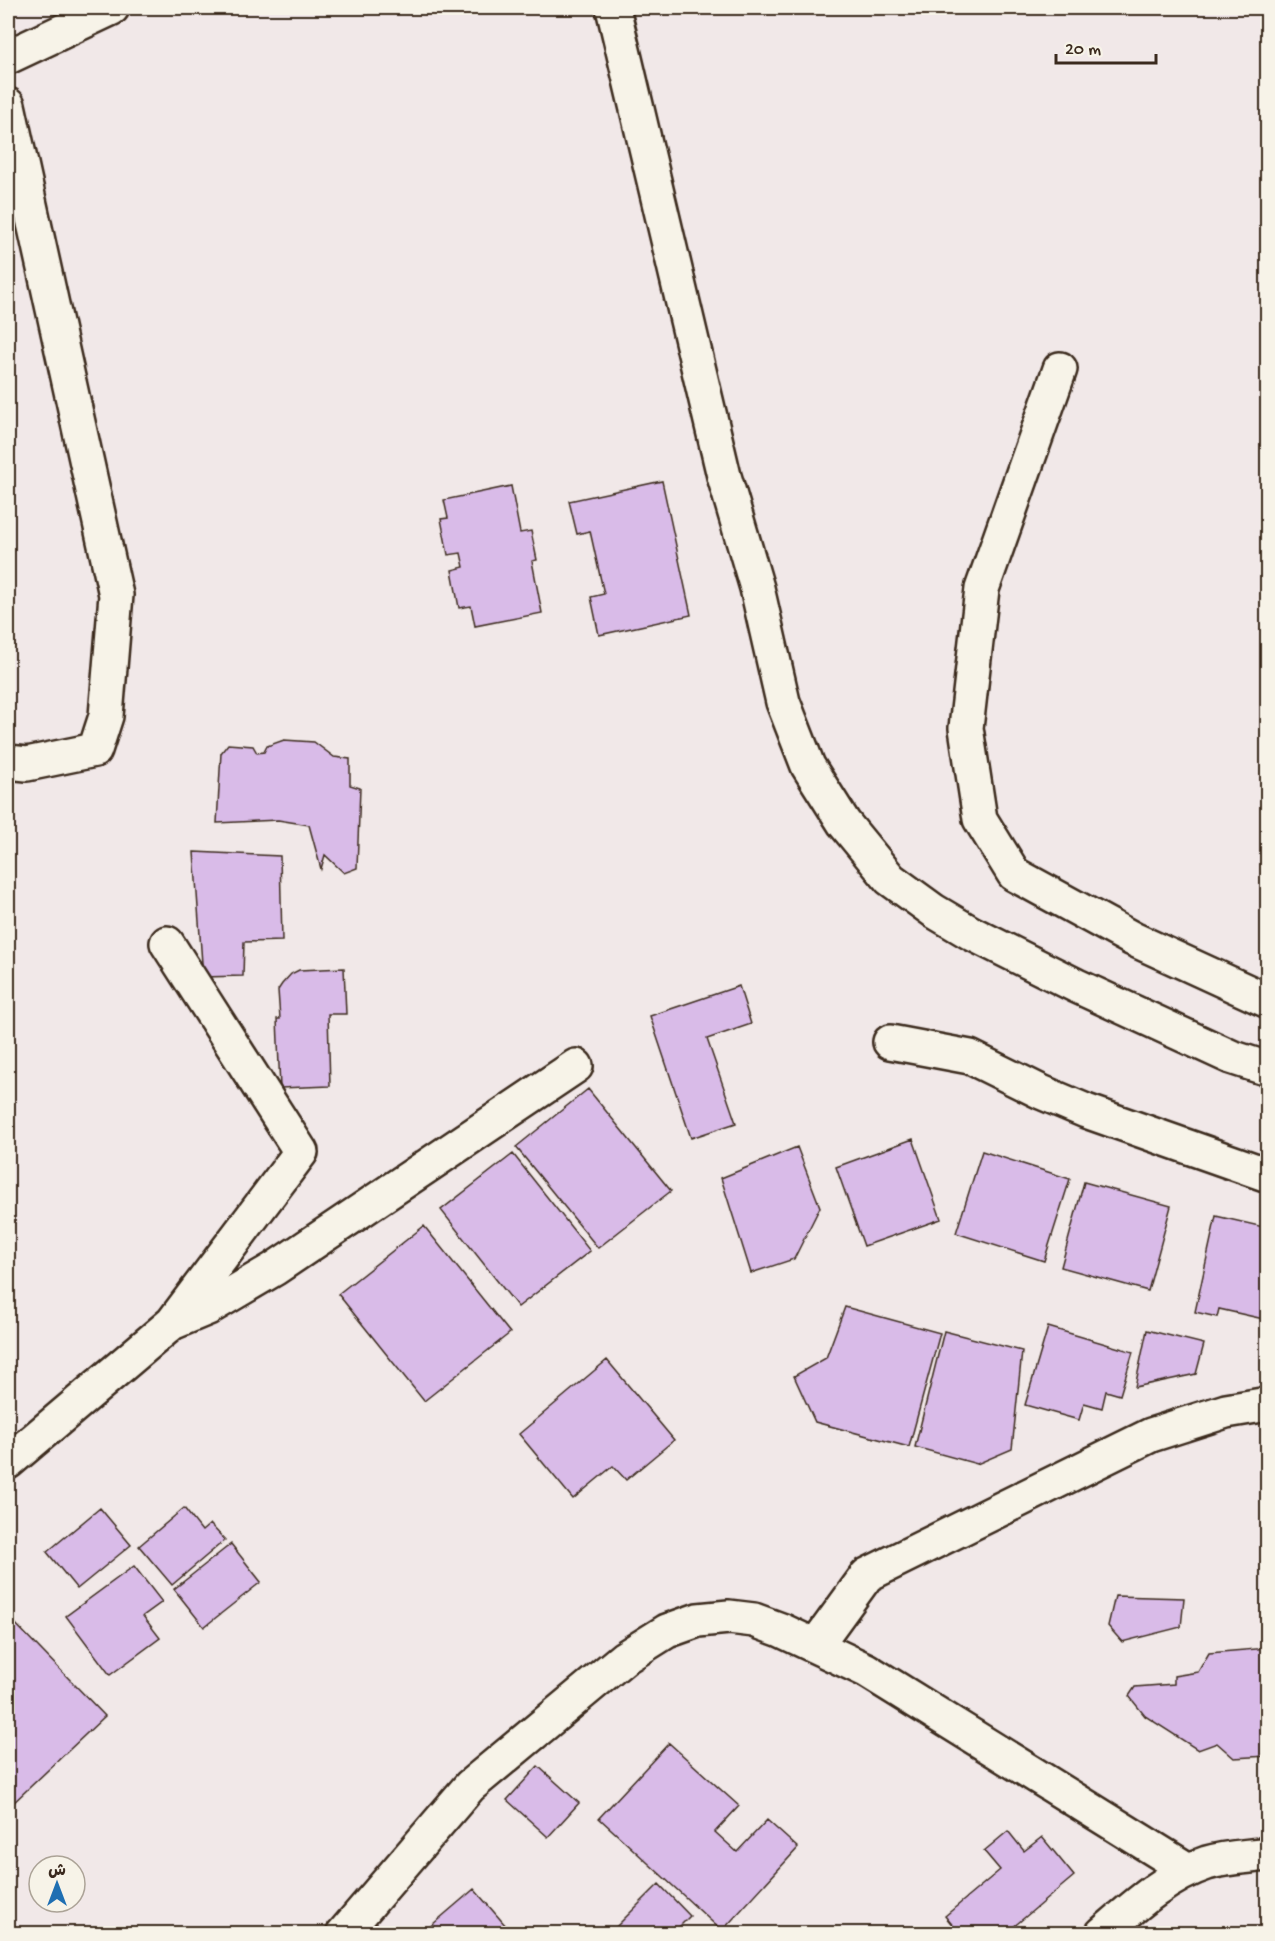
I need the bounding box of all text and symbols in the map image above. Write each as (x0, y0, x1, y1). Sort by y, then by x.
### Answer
scale bar (1056, 27, 1156, 65)
text: 20 m (1065, 40, 1101, 61)
north arrow (27, 1854, 87, 1914)
text: ش (48, 1863, 66, 1882)

